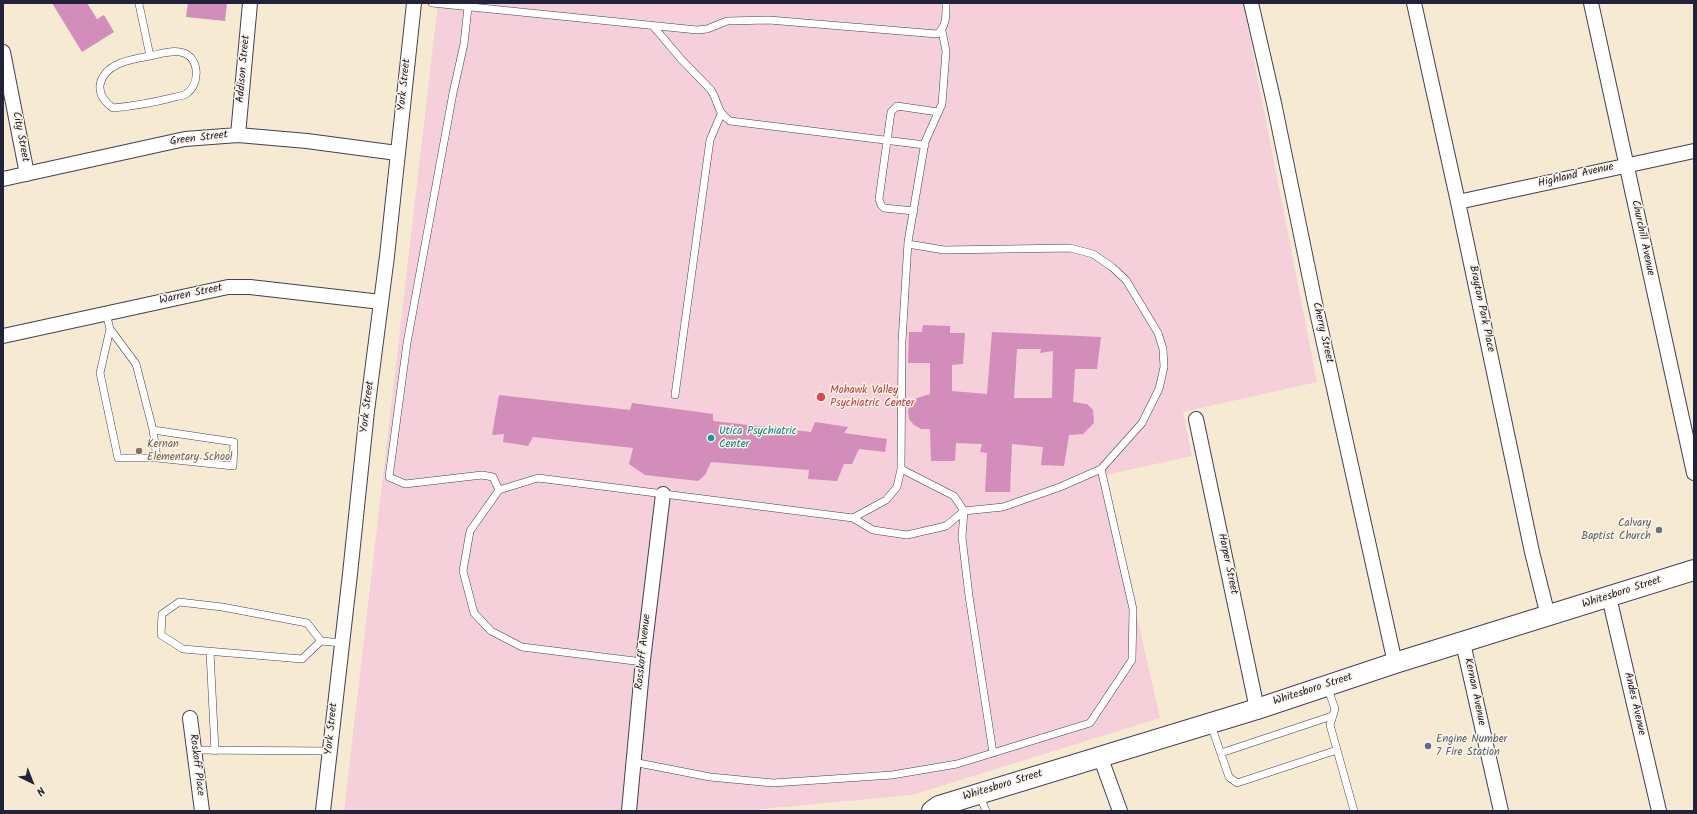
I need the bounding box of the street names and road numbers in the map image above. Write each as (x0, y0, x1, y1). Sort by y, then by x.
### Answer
street label: Addison Street (234, 34, 254, 104)
street label: York Street (396, 58, 414, 112)
street label: City Street (9, 111, 31, 163)
street label: Green Street (169, 129, 229, 149)
street label: Highland Avenue (1537, 161, 1615, 191)
street label: Churchill Avenue (1628, 199, 1656, 277)
street label: Brayton Park Place (1465, 264, 1497, 354)
street label: Warren Street (158, 282, 224, 308)
street label: Cherry Street (1309, 301, 1335, 365)
street label: York Street (358, 380, 378, 434)
street label: Harper Street (1214, 532, 1240, 596)
street label: Whitesboro Street (1581, 574, 1663, 612)
street label: Rosskoff Avenue (633, 614, 655, 690)
street label: Kernan Avenue (1460, 657, 1488, 727)
street label: Whitesboro Street (1272, 671, 1354, 709)
street label: Andes Avenue (1620, 671, 1648, 737)
street label: York Street (323, 702, 341, 756)
street label: Roskoff Place (186, 733, 206, 797)
street label: Whitesboro Street (962, 768, 1044, 804)

